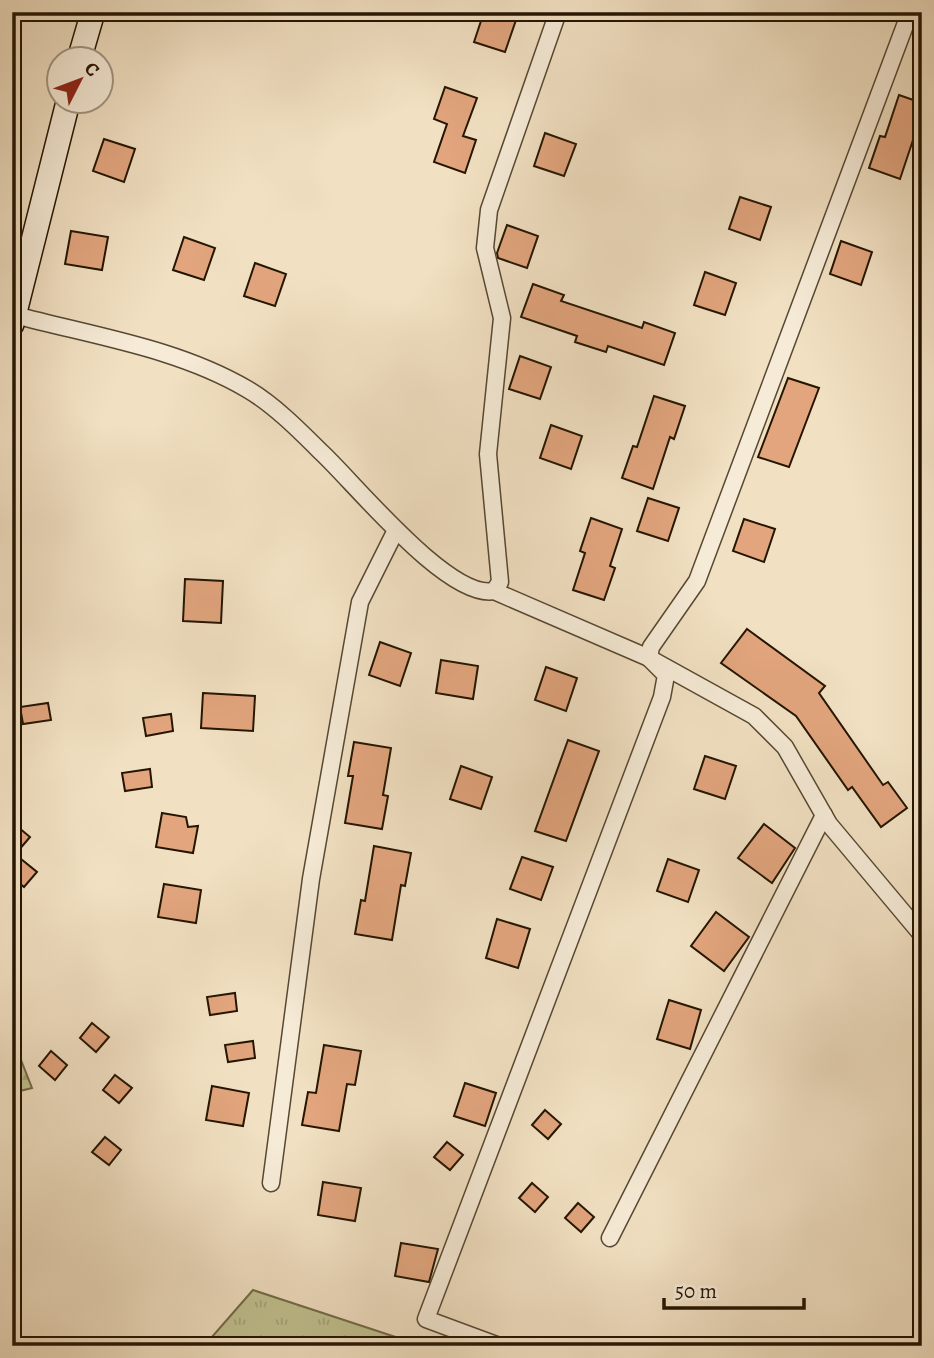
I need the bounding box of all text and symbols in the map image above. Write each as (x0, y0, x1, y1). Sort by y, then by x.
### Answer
north arrow (46, 46, 116, 116)
text: С (78, 56, 105, 82)
scale bar (664, 1267, 804, 1311)
text: 50 m (675, 1277, 717, 1305)

